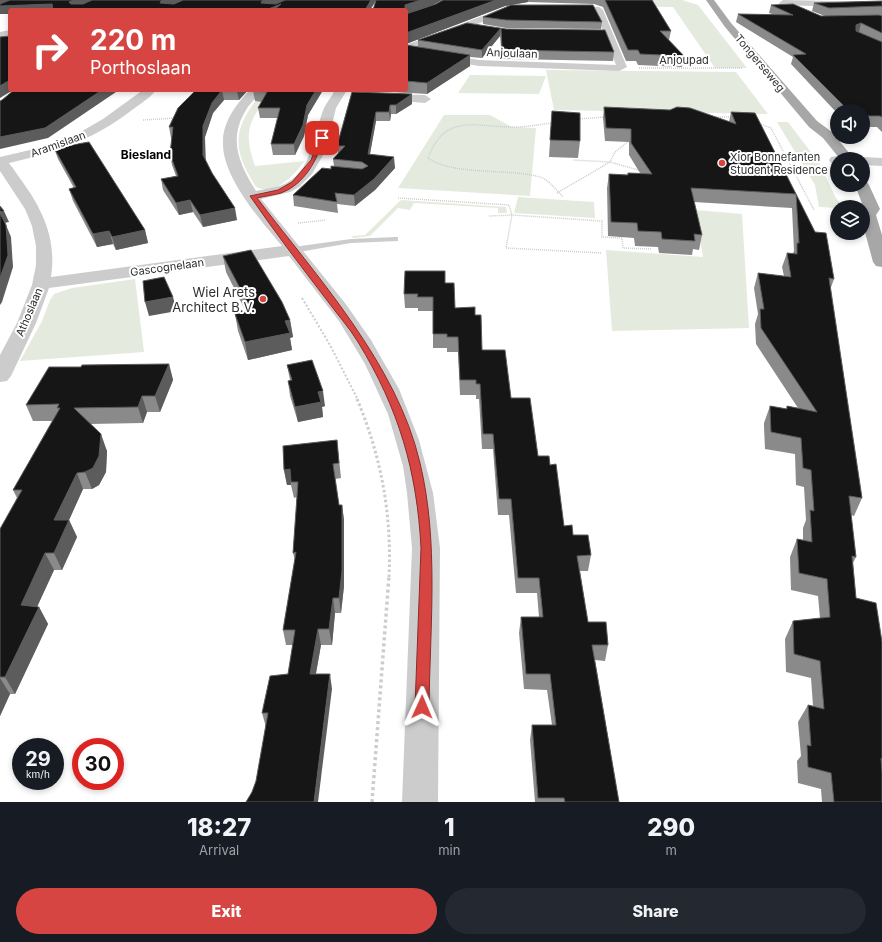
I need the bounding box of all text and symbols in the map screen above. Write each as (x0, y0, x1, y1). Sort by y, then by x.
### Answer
text: 220 m (90, 23, 176, 57)
icon: right (24, 24, 76, 76)
street label: Tongerseweg (732, 31, 788, 95)
street label: Anjoulaan (486, 45, 538, 61)
street label: Anjoupad (659, 53, 709, 67)
text: Porthoslaan (90, 57, 191, 78)
map controls (830, 104, 870, 240)
button: sound (830, 104, 870, 144)
pin (305, 121, 339, 155)
icon: arrive (311, 127, 333, 149)
street label: Aramislaan (29, 128, 87, 160)
district label: Biesland (121, 147, 171, 162)
place label: Xior Bonnefanten Student Residence (730, 150, 828, 177)
button: search (830, 152, 870, 192)
marker: Xior Bonnefanten Student Residence (717, 158, 727, 168)
button: layers (830, 200, 870, 240)
street label: Gascognelaan (129, 255, 205, 279)
place label: Wiel Arets Architect B.V. (172, 284, 255, 315)
street label: Athoslaan (13, 286, 45, 338)
marker: Wiel Arets Architect B.V. (258, 294, 268, 304)
position arrow (401, 686, 443, 728)
speed limit sign: 30 (72, 738, 124, 790)
text: 29 (25, 747, 51, 771)
text: km/h (26, 768, 50, 780)
text: 18:27 (187, 813, 251, 842)
text: 1 (444, 813, 455, 842)
text: 290 (647, 813, 695, 842)
text: Arrival (199, 842, 239, 858)
text: min (438, 842, 460, 858)
text: m (666, 842, 677, 858)
button: Exit (16, 888, 437, 934)
button: Share (445, 888, 866, 934)

